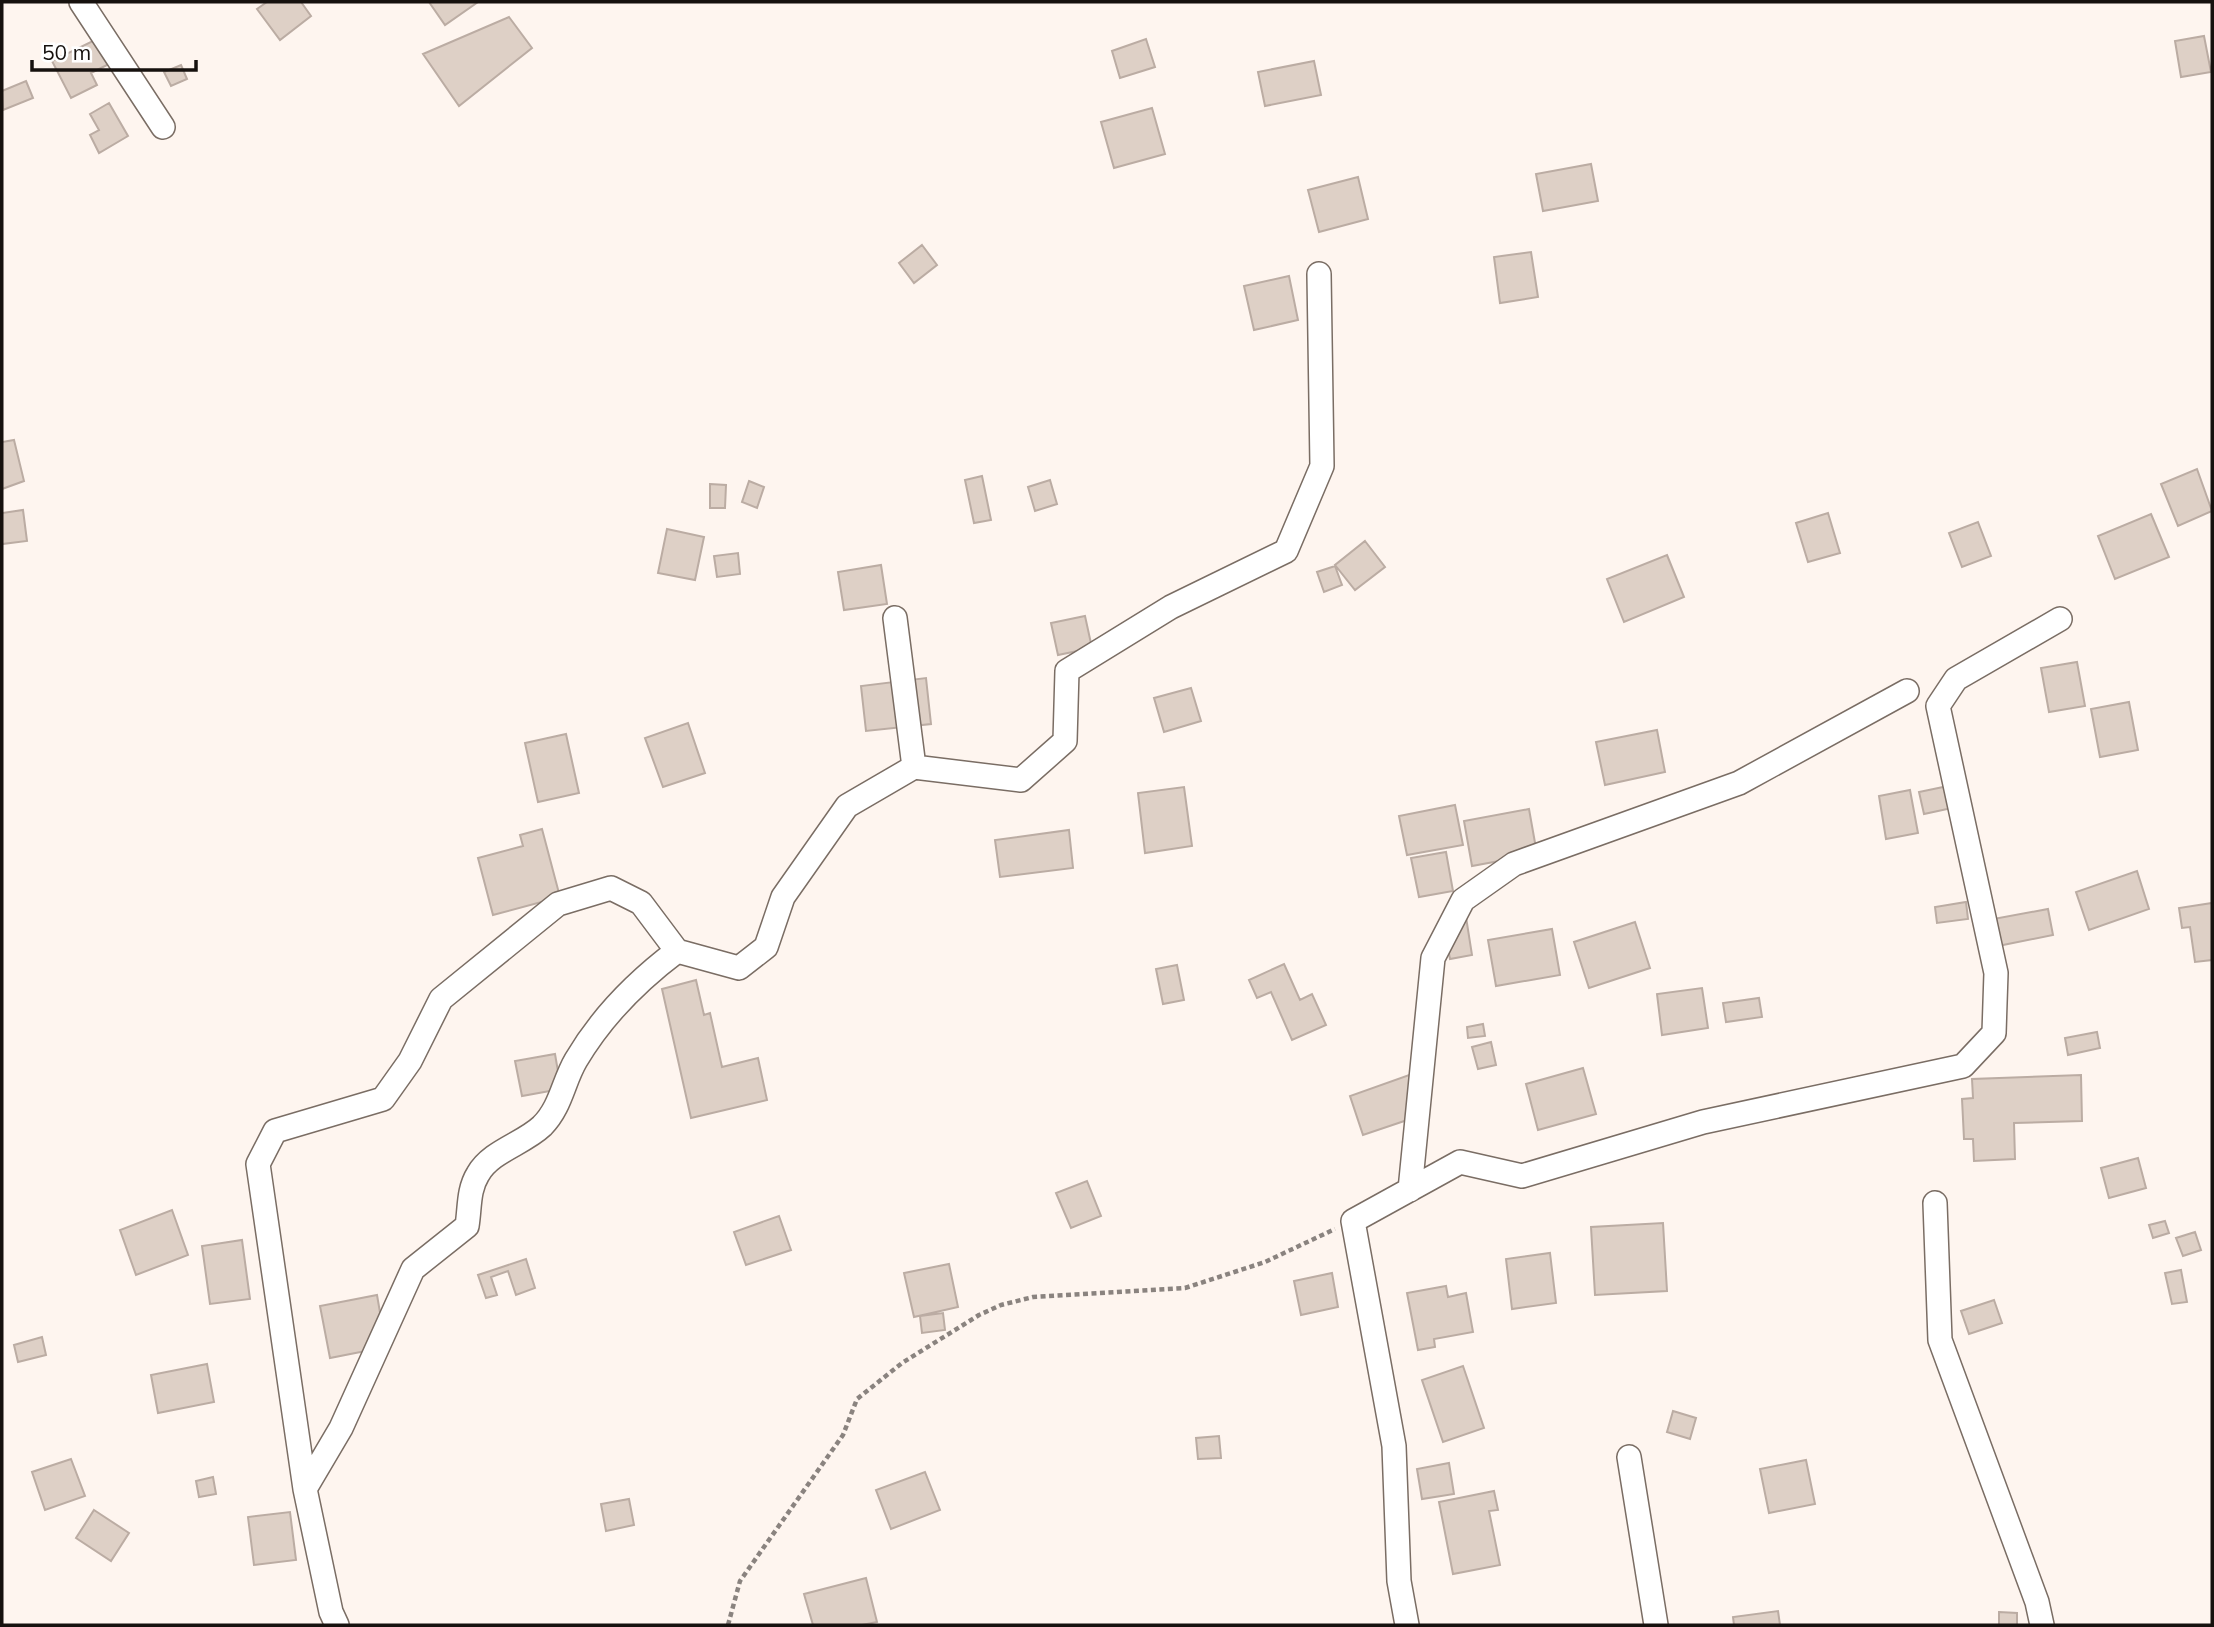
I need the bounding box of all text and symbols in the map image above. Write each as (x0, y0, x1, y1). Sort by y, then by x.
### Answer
scale bar (32, 28, 196, 72)
text: 50 m (42, 39, 91, 65)

